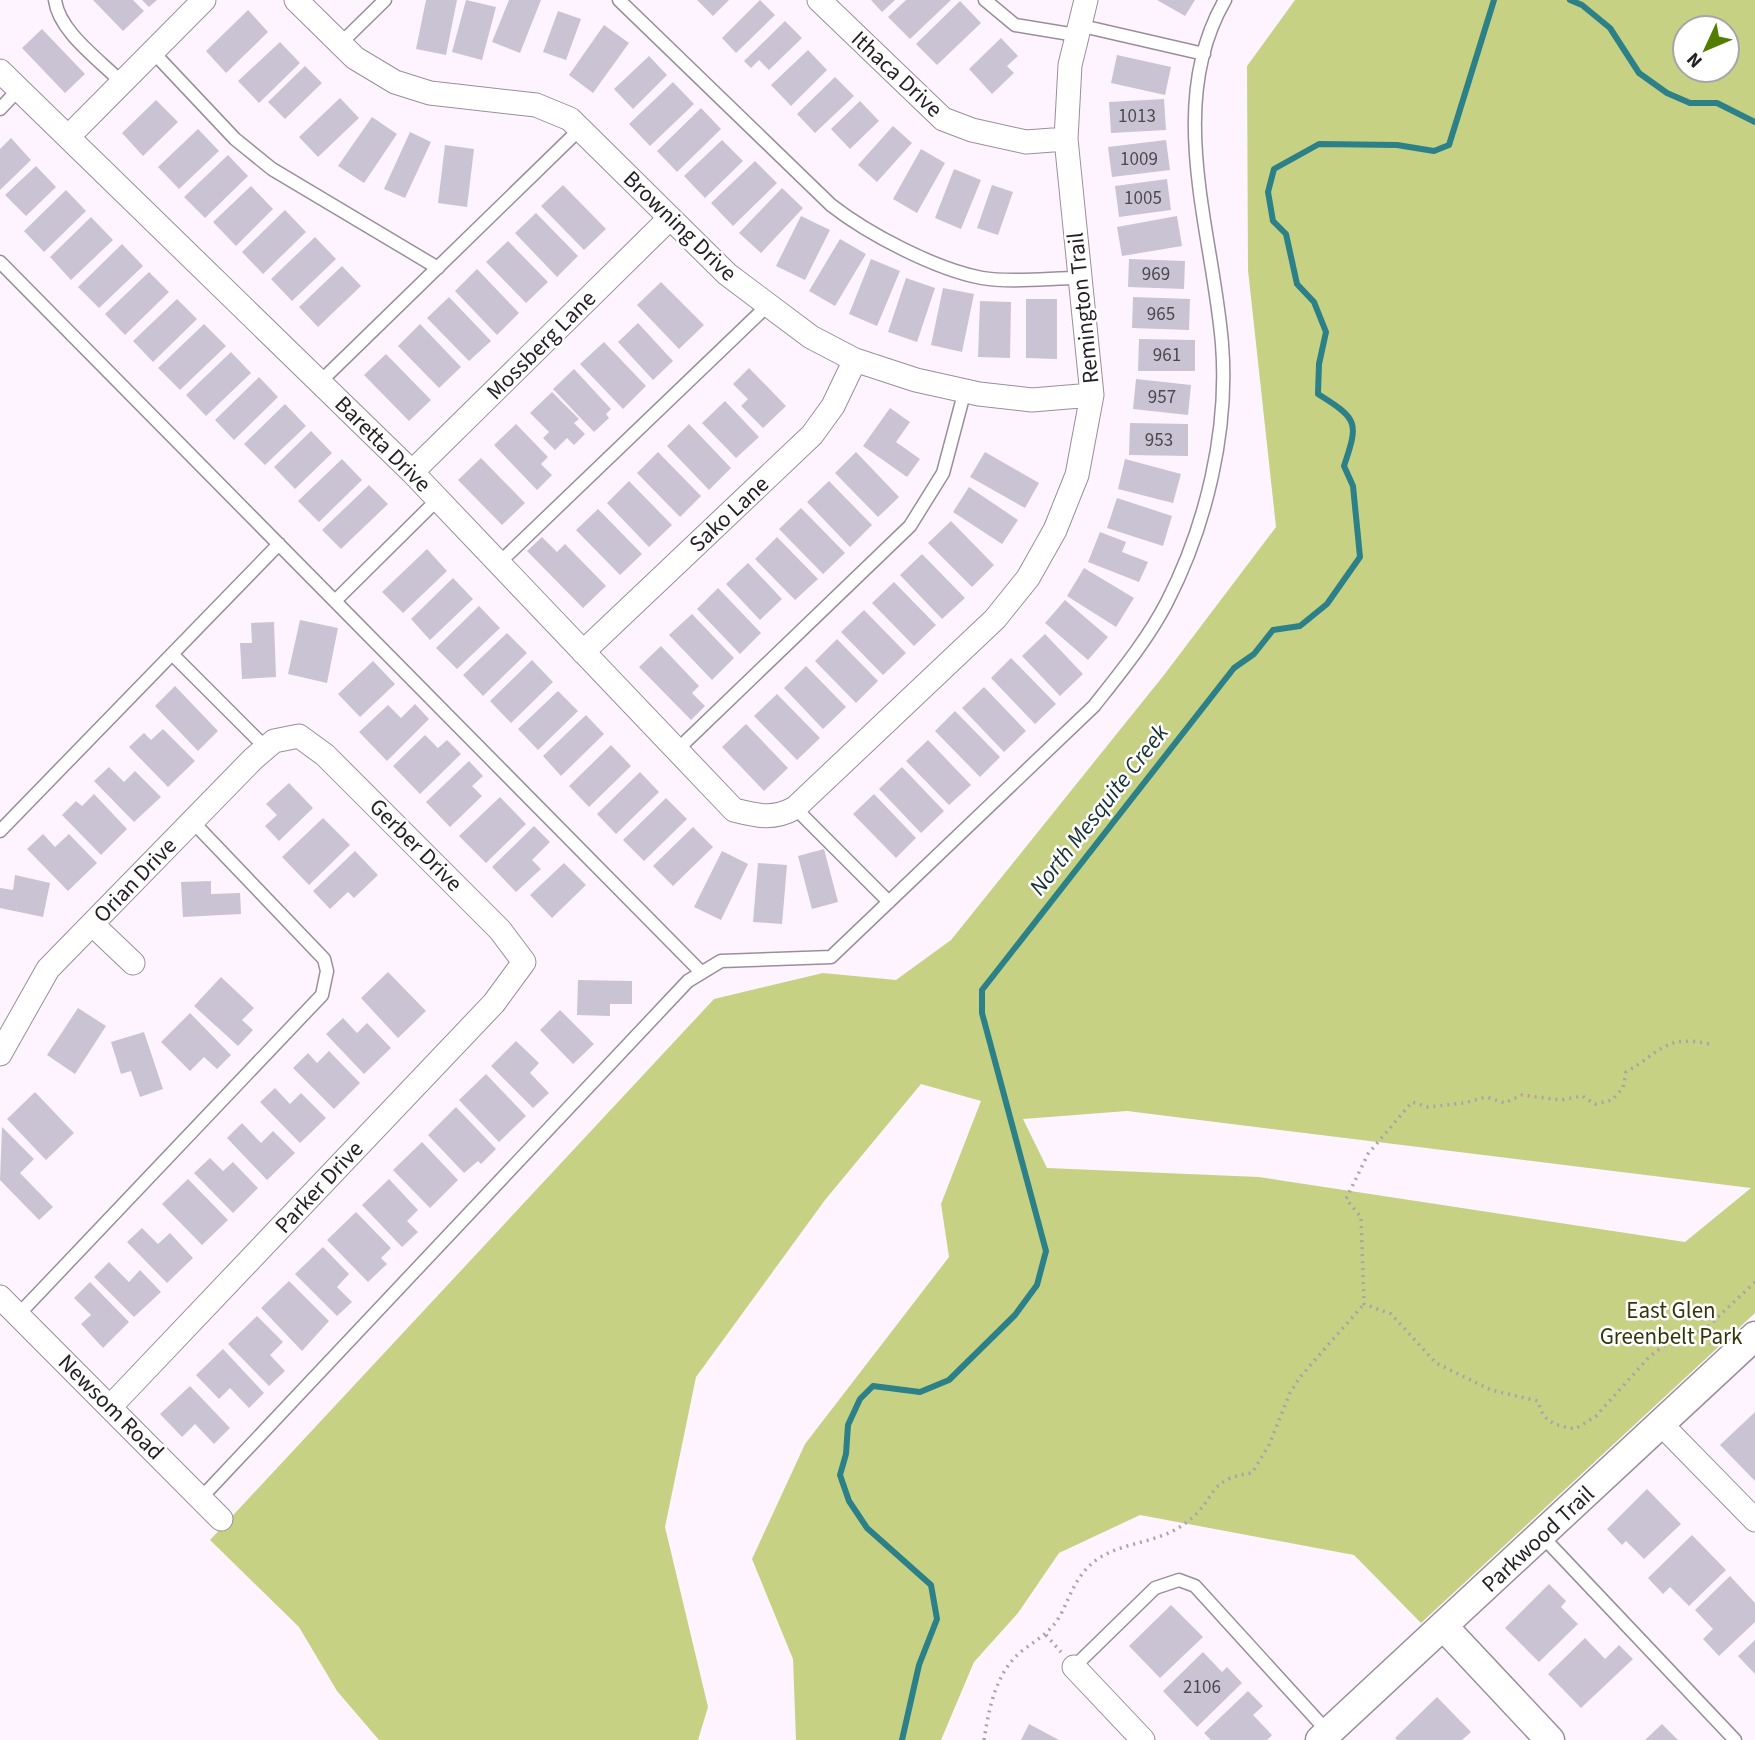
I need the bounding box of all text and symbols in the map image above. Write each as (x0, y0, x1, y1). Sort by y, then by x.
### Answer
north arrow (1671, 14, 1741, 84)
street label: Ithaca Drive (844, 23, 950, 125)
text: N (1681, 46, 1709, 74)
house number: 1013 (1118, 103, 1156, 130)
house number: 1009 (1120, 146, 1158, 173)
street label: Browning Drive (616, 163, 744, 289)
house number: 1005 (1124, 185, 1162, 212)
street label: Remington Trail (1059, 231, 1107, 385)
house number: 969 (1142, 261, 1170, 288)
street label: Mossberg Lane (479, 283, 603, 407)
house number: 965 (1147, 301, 1175, 328)
house number: 961 (1153, 342, 1181, 369)
house number: 957 (1148, 384, 1176, 411)
street label: Baretta Drive (327, 388, 439, 500)
house number: 953 (1145, 427, 1173, 454)
street label: Sako Lane (682, 468, 776, 560)
water label: North Mesquite Creek (1021, 716, 1178, 903)
street label: Gerber Drive (362, 791, 470, 899)
street label: Orian Drive (86, 830, 184, 930)
street label: Parker Drive (267, 1133, 371, 1241)
park label: East Glen Greenbelt Park (1600, 1294, 1743, 1353)
street label: Newsom Road (51, 1347, 171, 1467)
street label: Parkwood Trail (1474, 1478, 1602, 1600)
house number: 2106 (1183, 1674, 1221, 1701)

